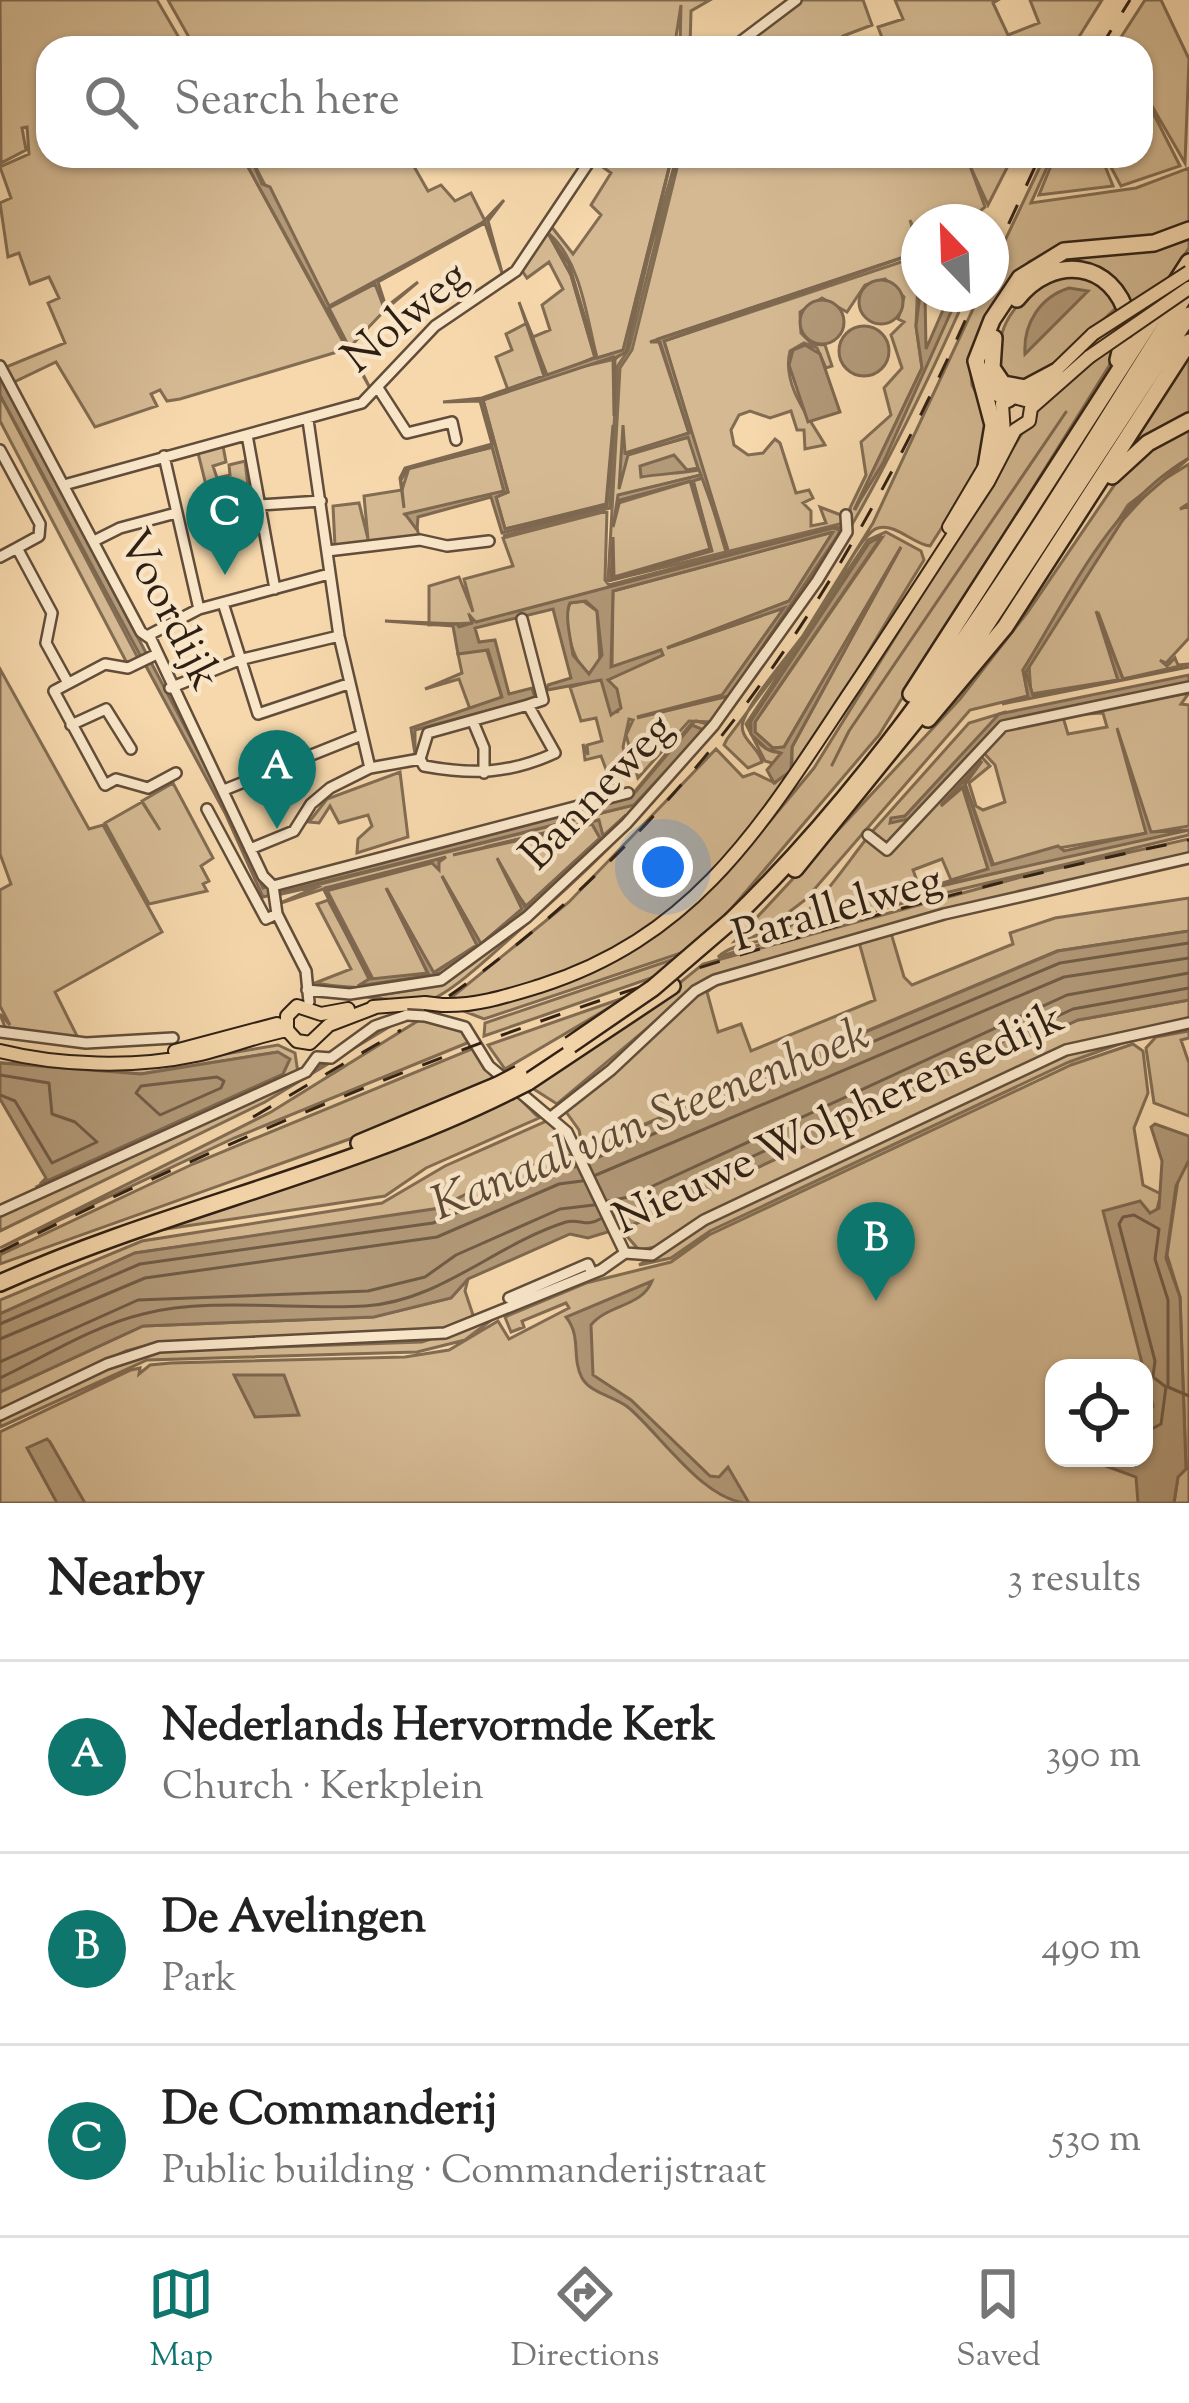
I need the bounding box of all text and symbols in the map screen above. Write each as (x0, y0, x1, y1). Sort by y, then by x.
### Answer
search box (36, 36, 1153, 168)
icon: search (78, 69, 144, 135)
text: Search here (174, 70, 400, 135)
north arrow (901, 204, 1009, 312)
street label: Nolweg (330, 247, 484, 391)
pin: C (186, 476, 264, 575)
street label: Voordijk (99, 519, 235, 703)
street label: Banneweg (507, 700, 691, 888)
pin: A (238, 730, 316, 829)
your location (633, 837, 693, 897)
street label: Parallelweg (726, 850, 950, 972)
street label: Nieuwe Wolpherensedijk (604, 988, 1076, 1254)
water label: Kanaal van Steenenhoek (422, 1003, 880, 1241)
pin: B (837, 1202, 915, 1301)
map controls (1045, 1359, 1153, 1467)
button: locate (1045, 1359, 1153, 1467)
text: Nearby (48, 1545, 205, 1618)
text: 3 results (1007, 1553, 1141, 1609)
text: Nederlands Hervormde Kerk (162, 1696, 715, 1761)
text: A (71, 1729, 103, 1785)
text: 390 m (1045, 1729, 1141, 1785)
text: Church · Kerkplein (162, 1761, 484, 1817)
text: De Avelingen (162, 1888, 426, 1953)
text: B (75, 1921, 99, 1977)
text: 490 m (1042, 1921, 1141, 1977)
text: Park (162, 1953, 237, 2009)
text: De Commanderij (162, 2080, 497, 2145)
text: C (71, 2113, 103, 2169)
text: 530 m (1051, 2113, 1141, 2169)
text: Public building · Commanderijstraat (162, 2145, 766, 2201)
tab: Map (148, 2261, 214, 2381)
tab: Directions (511, 2261, 660, 2381)
tab: Saved (956, 2261, 1041, 2381)

